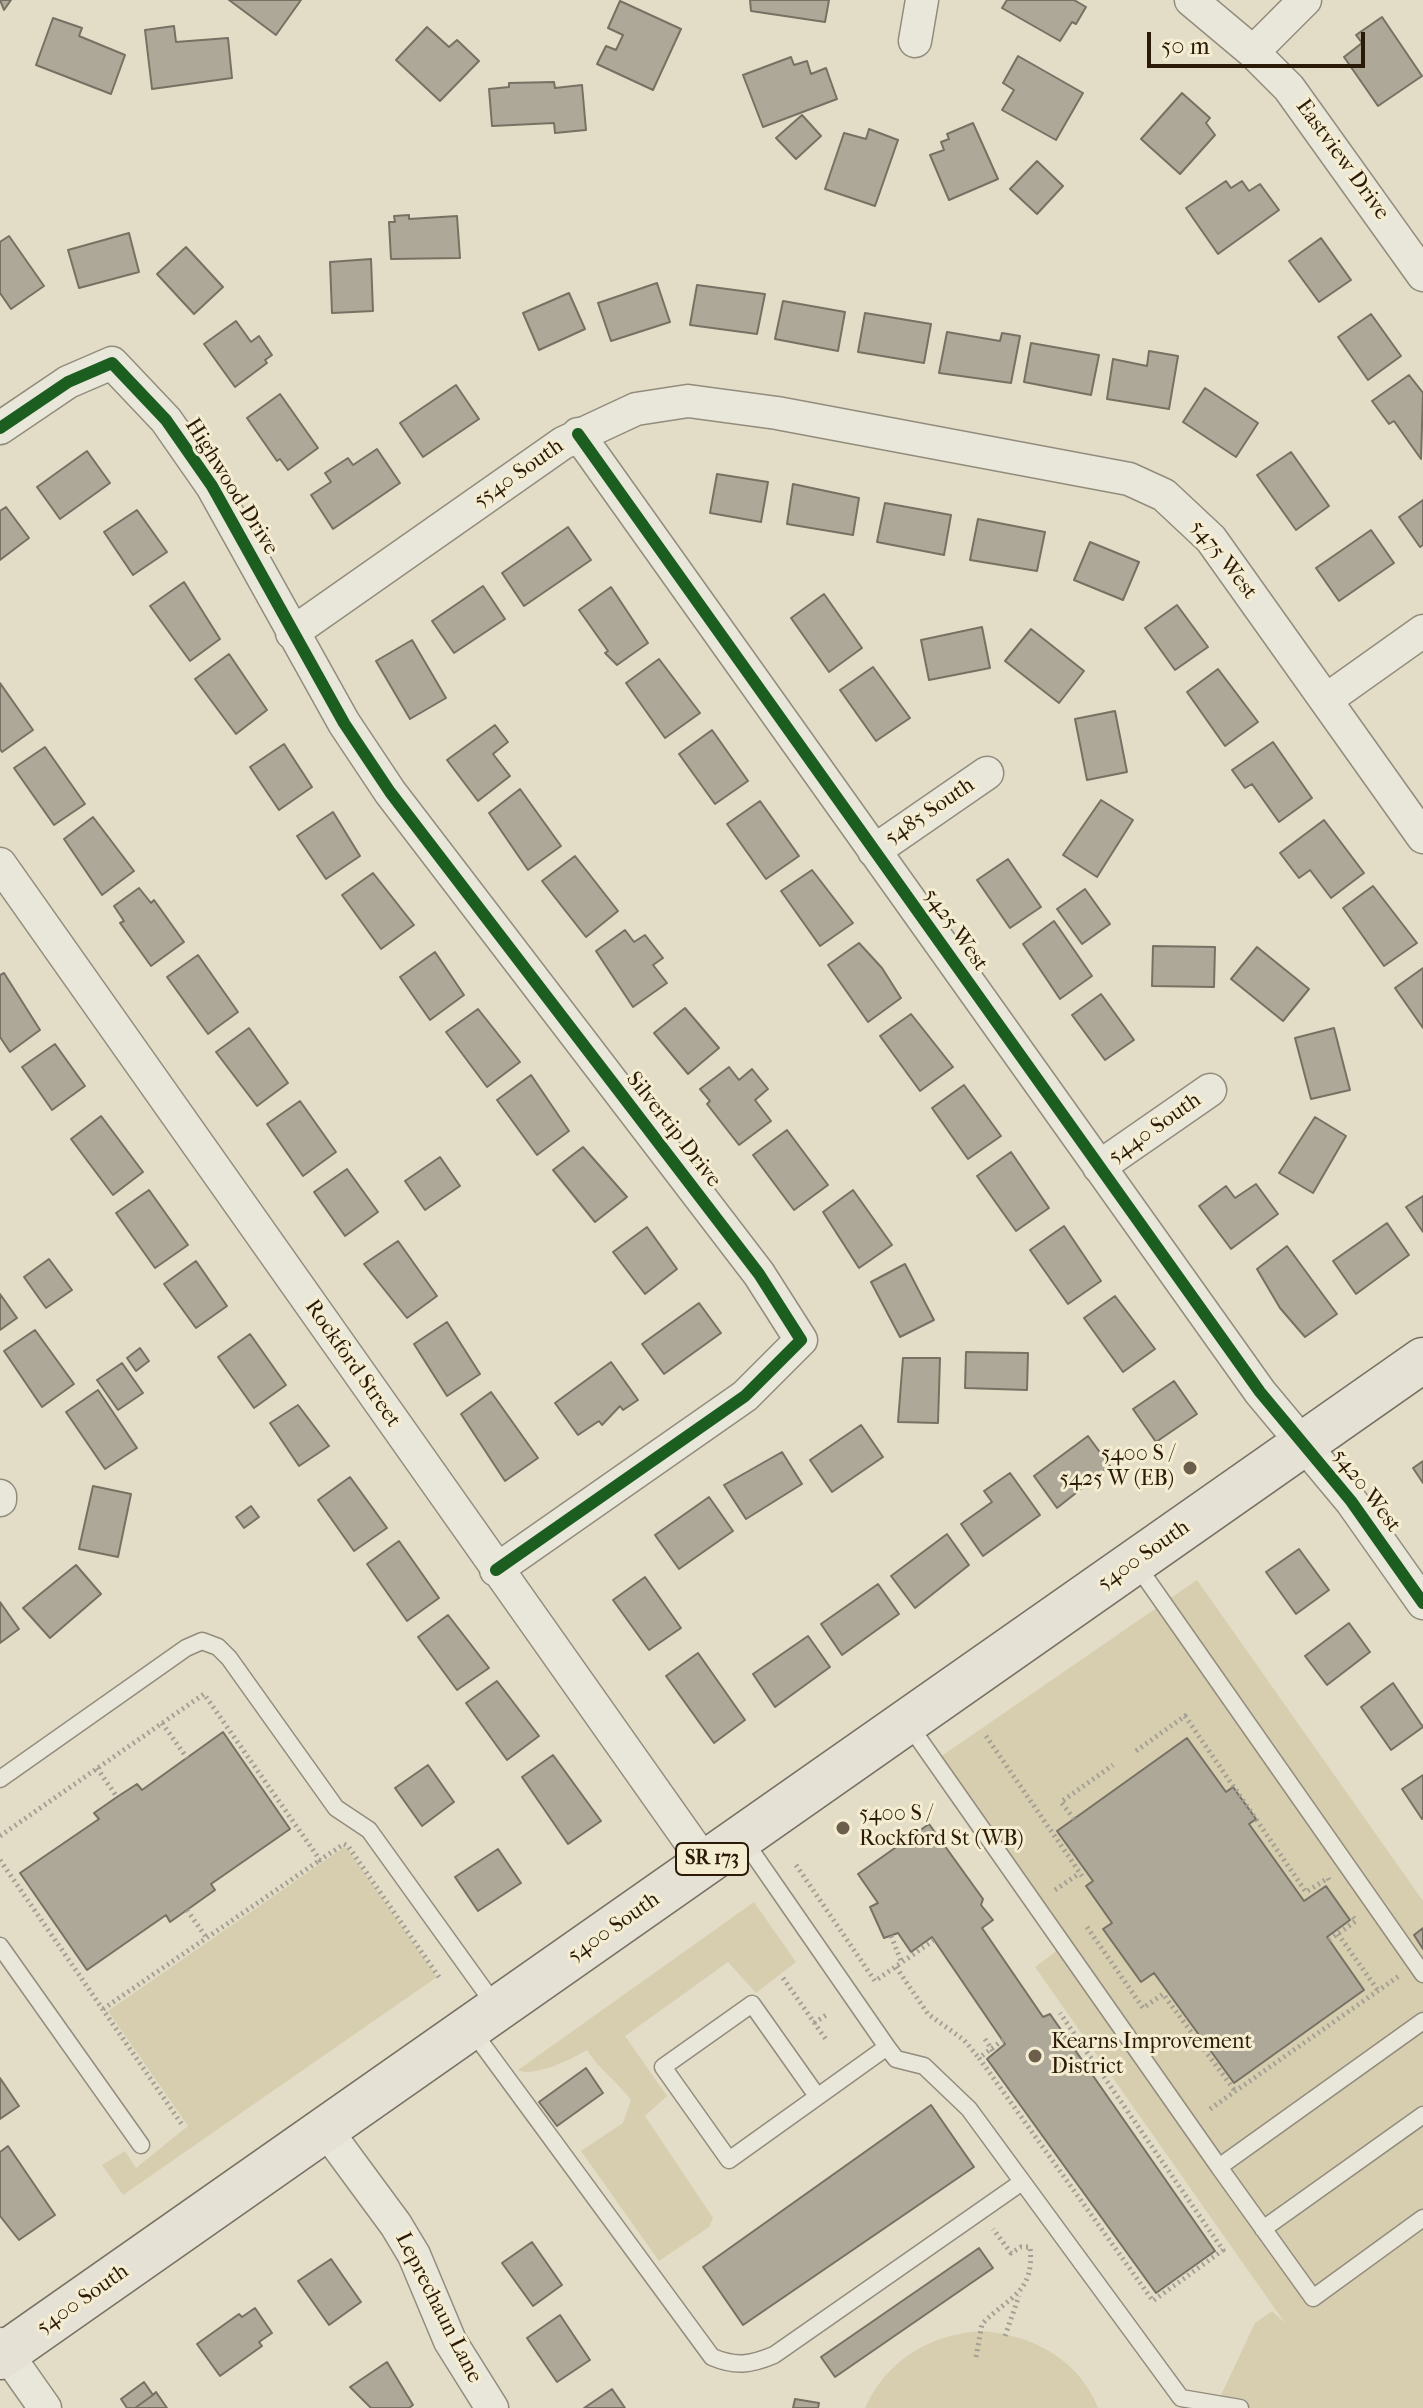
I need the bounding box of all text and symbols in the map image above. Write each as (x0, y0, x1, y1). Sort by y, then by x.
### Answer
scale bar (1151, 16, 1369, 66)
text: 50 m (1161, 32, 1210, 60)
street label: Eastview Drive (1289, 95, 1395, 225)
street label: Highwood Drive (178, 414, 284, 560)
street label: 5540 South (469, 433, 569, 515)
street label: 5475 West (1184, 515, 1262, 605)
street label: 5485 South (880, 772, 980, 852)
street label: 5425 West (917, 884, 993, 976)
street label: Silvertip Drive (620, 1067, 726, 1193)
street label: 5440 South (1103, 1087, 1207, 1171)
street label: Rockford Street (298, 1295, 406, 1433)
place label: 5400 S / 5425 W (EB) (1060, 1442, 1174, 1494)
street label: 5420 West (1326, 1444, 1406, 1538)
marker: 5400 S / 5425 W (EB) (1181, 1459, 1199, 1477)
street label: 5400 South (1093, 1515, 1195, 1597)
place label: 5400 S / Rockford St (WB) (859, 1802, 1024, 1854)
marker: 5400 S / Rockford St (WB) (834, 1819, 852, 1837)
road number: SR 173 (676, 1843, 748, 1875)
street label: 5400 South (563, 1887, 665, 1969)
place label: Kearns Improvement District (1051, 2030, 1252, 2082)
marker: Kearns Improvement District (1026, 2047, 1044, 2065)
street label: Leprechaun Lane (389, 2228, 487, 2388)
street label: 5400 South (32, 2259, 134, 2341)

